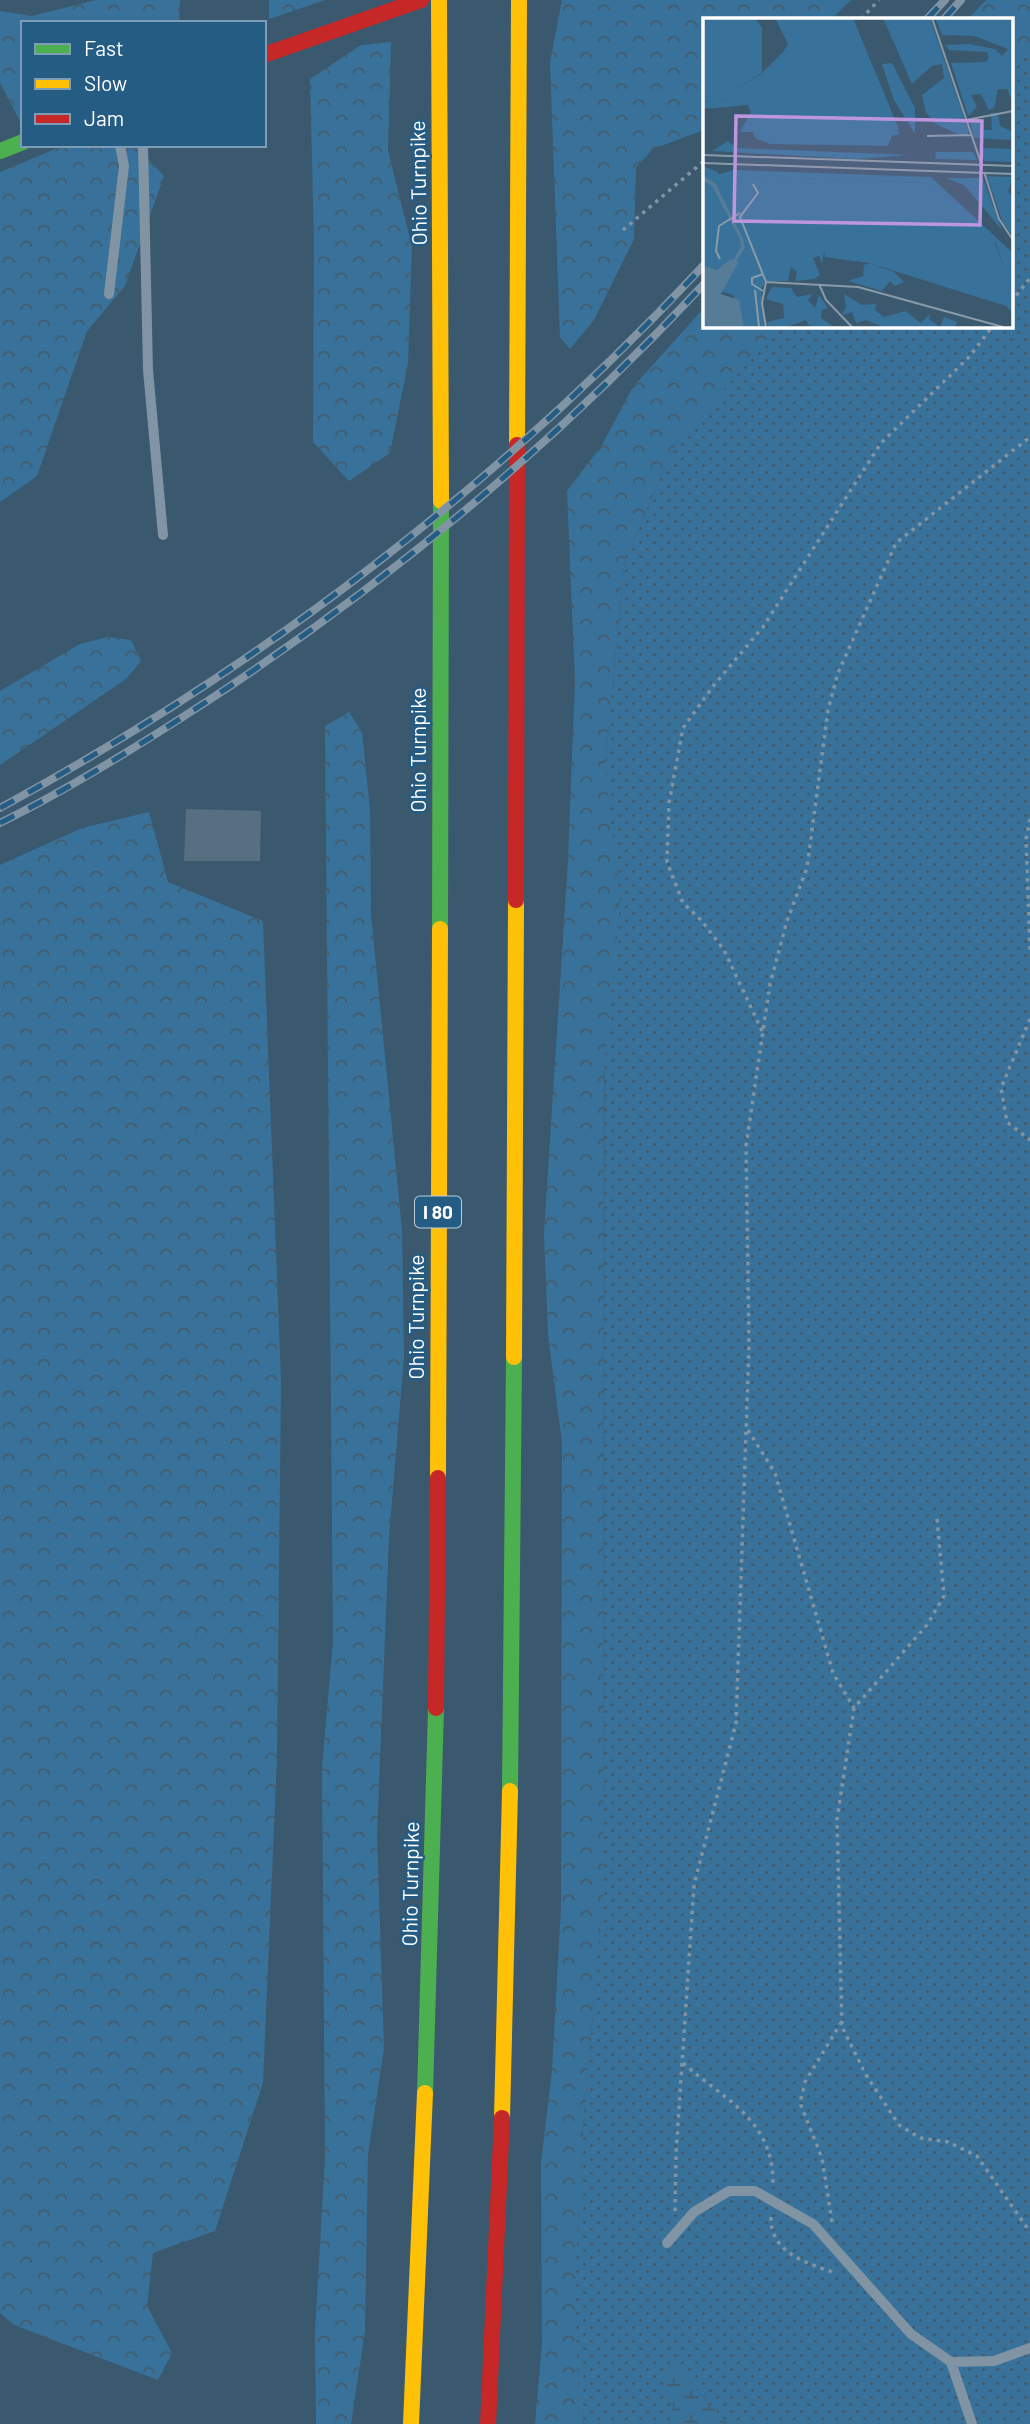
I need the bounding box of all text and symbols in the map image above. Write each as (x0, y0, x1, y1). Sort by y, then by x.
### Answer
inset map (703, 18, 1012, 327)
legend (21, 21, 266, 147)
text: Fast (84, 35, 124, 60)
text: Slow (84, 70, 127, 95)
text: Jam (84, 105, 124, 130)
street label: Ohio Turnpike (404, 120, 431, 246)
street label: Ohio Turnpike (405, 688, 430, 812)
road number: I 80 (415, 1196, 461, 1228)
street label: Ohio Turnpike (403, 1255, 428, 1379)
street label: Ohio Turnpike (396, 1821, 423, 1947)

